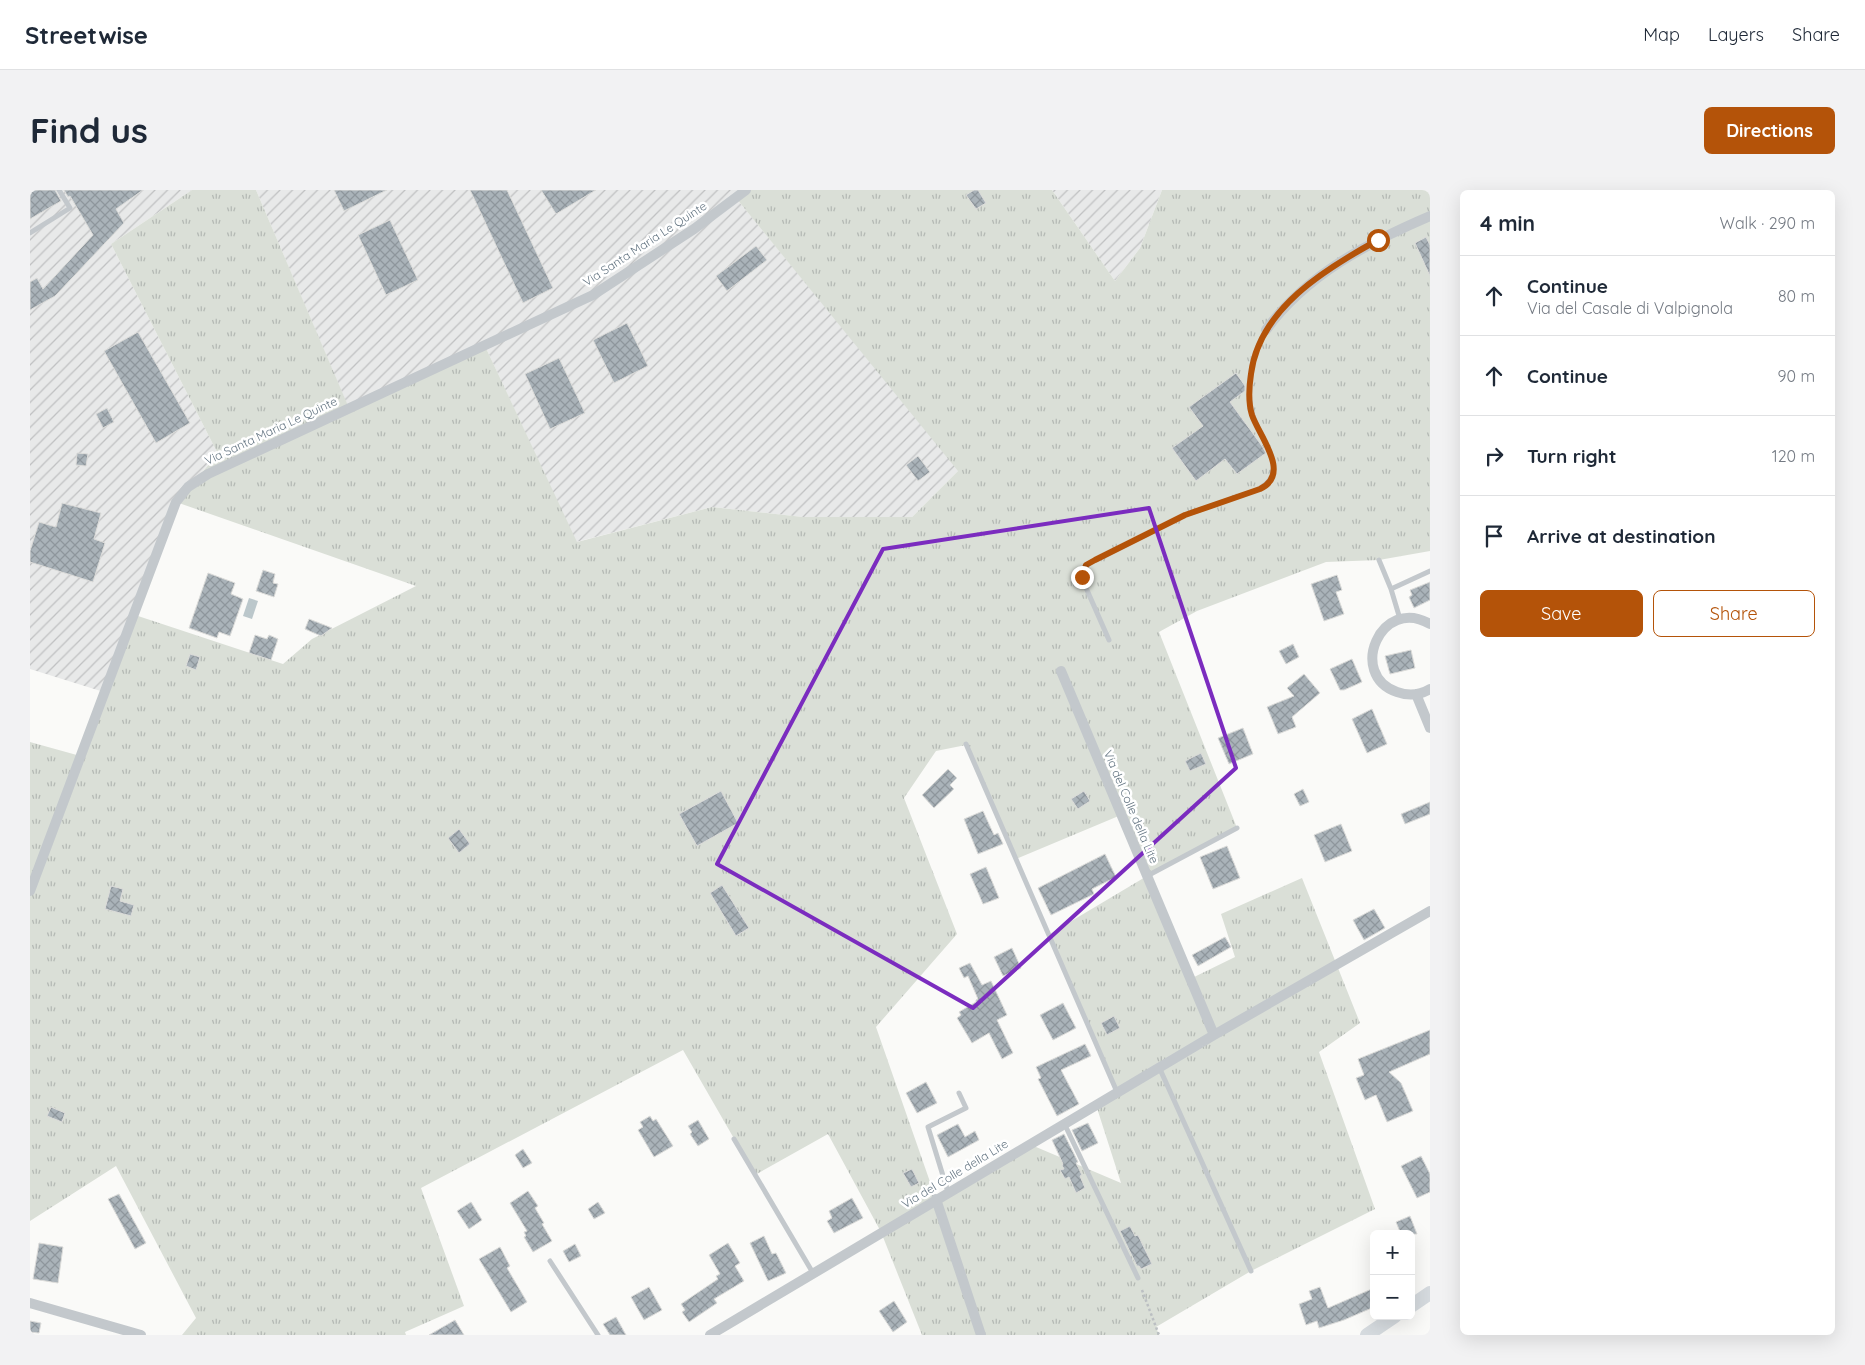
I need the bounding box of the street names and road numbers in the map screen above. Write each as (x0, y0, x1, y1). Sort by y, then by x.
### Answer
street label: Via Santa Maria Le Quinte (580, 198, 710, 289)
street label: Via Santa Maria Le Quinte (202, 393, 340, 468)
street label: Via del Colle della Lite (1101, 748, 1162, 866)
street label: Via del Colle della Lite (899, 1136, 1011, 1211)

